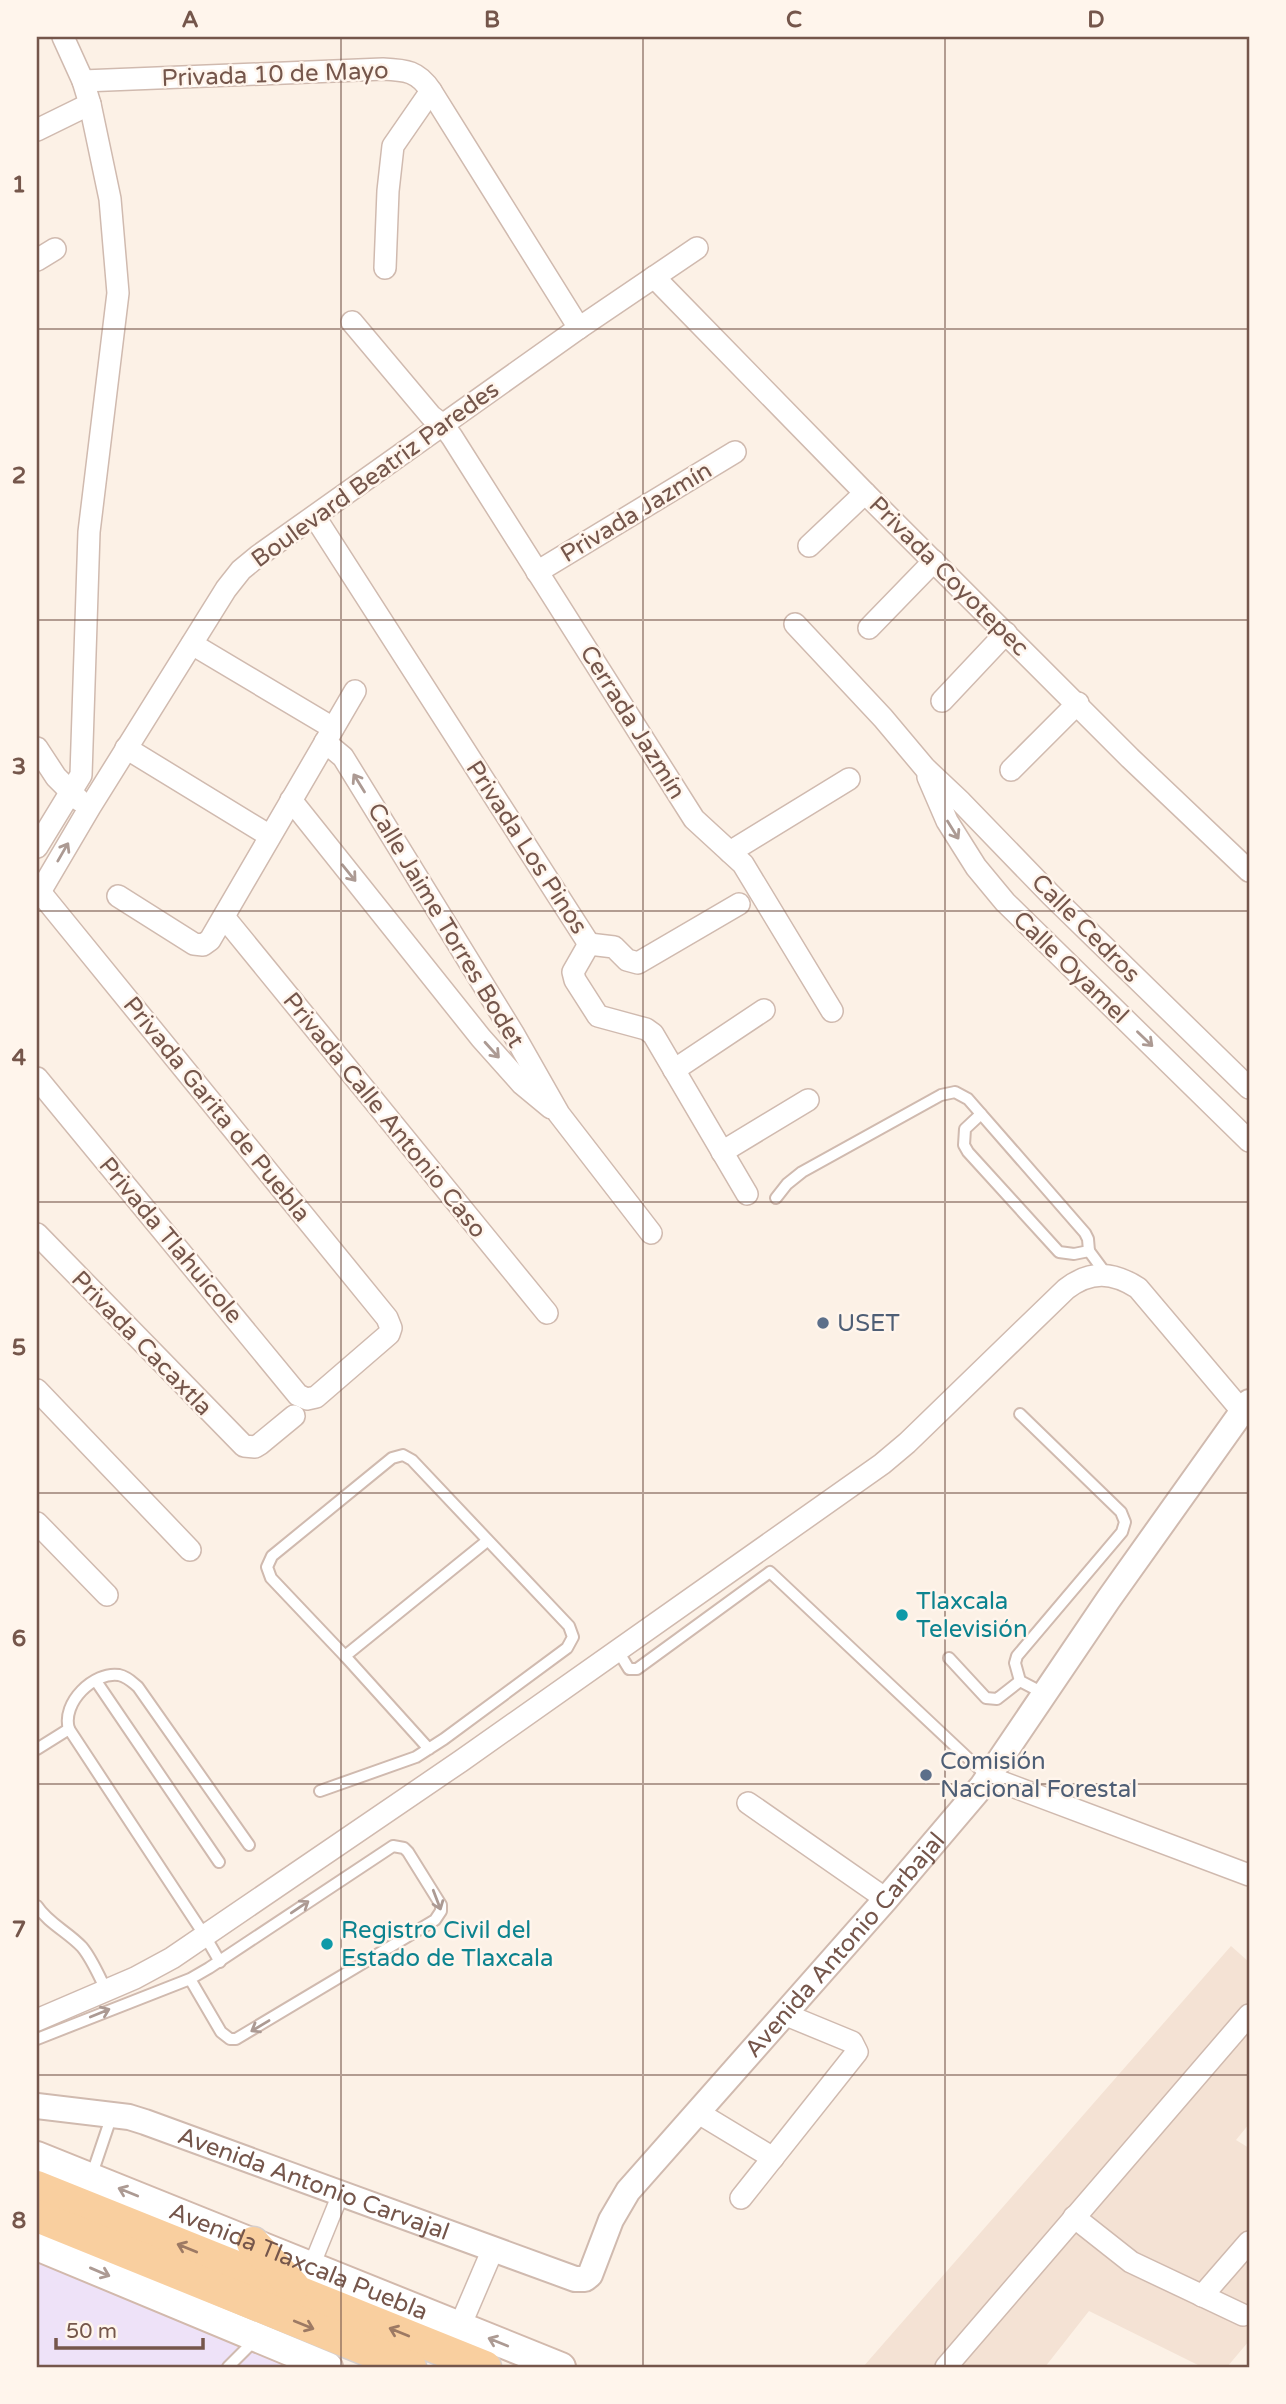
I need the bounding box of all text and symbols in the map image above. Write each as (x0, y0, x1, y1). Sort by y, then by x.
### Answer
text: A (181, 6, 199, 34)
text: B (484, 6, 500, 34)
text: C (786, 6, 802, 34)
text: D (1087, 6, 1105, 34)
street label: Privada 10 de Mayo (161, 56, 389, 93)
text: 1 (12, 171, 26, 199)
street label: Boulevard Beatriz Paredes (246, 375, 505, 574)
street label: Privada Jazmín (555, 456, 717, 569)
text: 2 (12, 462, 26, 490)
street label: Privada Coyotepec (863, 490, 1035, 662)
street label: Cerrada Jazmín (574, 640, 691, 805)
text: 3 (12, 753, 26, 781)
street label: Privada Los Pinos (460, 755, 593, 939)
one-way arrow (352, 773, 366, 793)
street label: Calle Jaime Torres Bodet (361, 798, 530, 1053)
one-way arrow (946, 820, 960, 840)
one-way arrow (56, 843, 70, 863)
one-way arrow (342, 863, 357, 882)
street label: Calle Cedros (1025, 868, 1146, 989)
street label: Calle Oyamel (1007, 905, 1134, 1030)
street label: Privada Calle Antonio Caso (277, 987, 493, 1244)
street label: Privada Garita de Puebla (117, 991, 316, 1228)
one-way arrow (1136, 1031, 1153, 1048)
one-way arrow (484, 1041, 500, 1059)
text: 4 (12, 1044, 27, 1072)
street label: Privada Tlahuicole (93, 1151, 249, 1329)
street label: Privada Cacaxtla (65, 1265, 218, 1422)
place label: USET (837, 1309, 900, 1338)
marker: USET (815, 1315, 831, 1331)
text: 5 (12, 1334, 26, 1362)
place label: Tlaxcala Televisión (916, 1587, 1028, 1644)
marker: Tlaxcala Televisión (894, 1607, 910, 1623)
text: 6 (12, 1625, 26, 1653)
place label: Comisión Nacional Forestal (940, 1747, 1137, 1804)
marker: Comisión Nacional Forestal (918, 1767, 934, 1783)
street label: Avenida Antonio Carbajal (739, 1827, 951, 2064)
one-way arrow (431, 1889, 444, 1910)
one-way arrow (290, 1900, 309, 1915)
text: 7 (12, 1916, 26, 1944)
place label: Registro Civil del Estado de Tlaxcala (341, 1916, 554, 1973)
marker: Registro Civil del Estado de Tlaxcala (319, 1936, 335, 1952)
one-way arrow (89, 2006, 110, 2019)
one-way arrow (251, 2019, 271, 2033)
street label: Avenida Antonio Carvajal (174, 2121, 453, 2247)
one-way arrow (117, 2185, 139, 2198)
street label: Avenida Tlaxcala Puebla (165, 2197, 432, 2327)
text: 8 (12, 2207, 26, 2235)
one-way arrow (177, 2240, 199, 2253)
one-way arrow (88, 2266, 110, 2279)
scale bar (56, 2306, 203, 2350)
text: 50 m (66, 2319, 117, 2344)
one-way arrow (293, 2319, 315, 2332)
one-way arrow (388, 2325, 410, 2338)
one-way arrow (487, 2334, 509, 2347)

